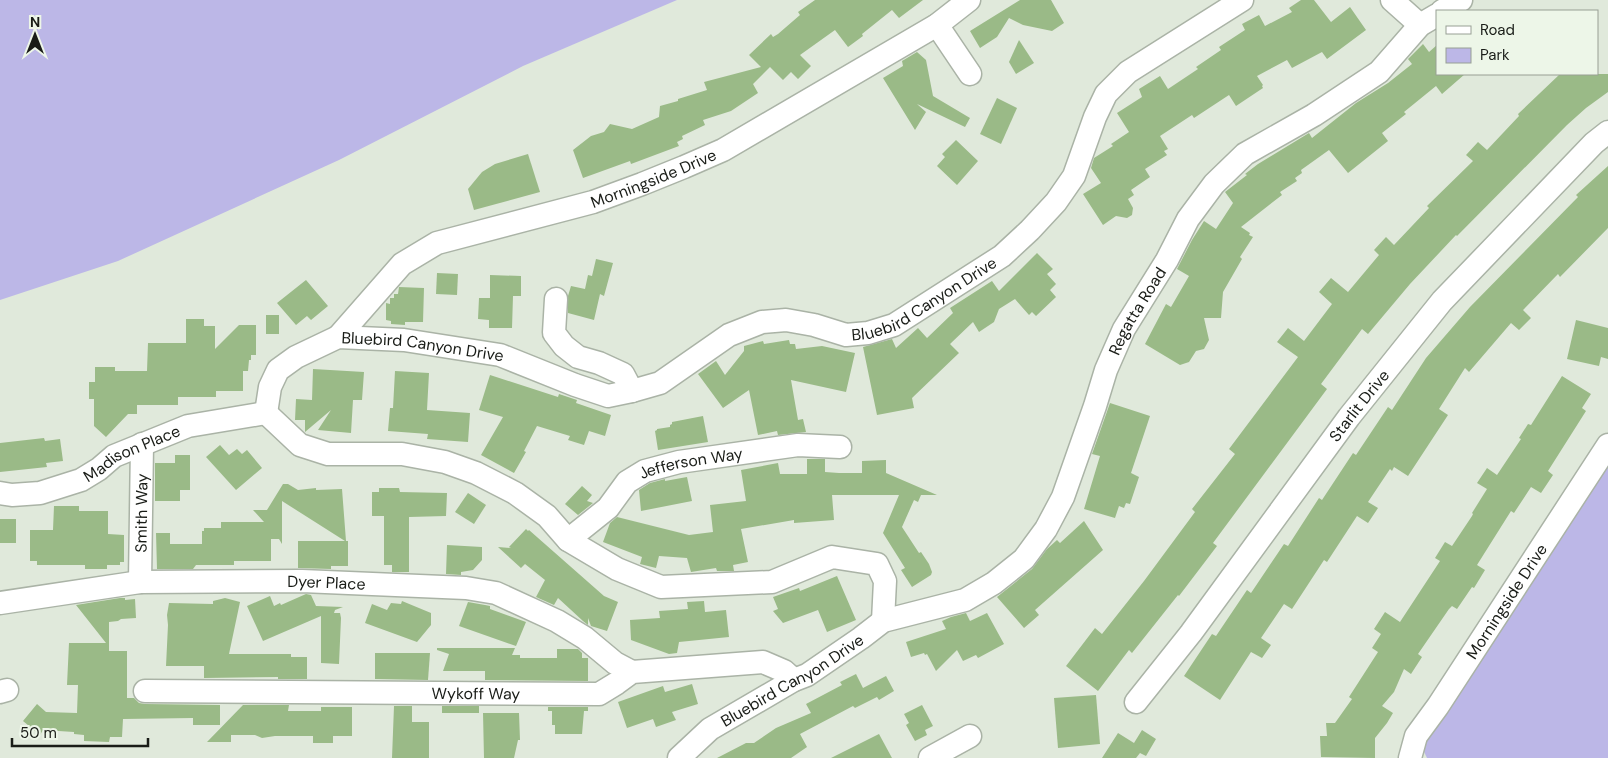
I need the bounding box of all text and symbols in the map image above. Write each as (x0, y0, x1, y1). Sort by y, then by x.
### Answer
north arrow (10, 10, 60, 60)
legend (1436, 10, 1598, 75)
text: N (30, 13, 40, 31)
text: Road (1480, 20, 1515, 40)
text: Park (1480, 45, 1510, 65)
street label: Morningside Drive (588, 144, 719, 212)
street label: Bluebird Canyon Drive (850, 252, 1000, 345)
street label: Regatta Road (1104, 263, 1171, 358)
street label: Bluebird Canyon Drive (341, 327, 505, 366)
street label: Starlit Drive (1324, 365, 1394, 446)
street label: Madison Place (79, 420, 183, 487)
street label: Jefferson Way (634, 443, 744, 483)
street label: Smith Way (130, 473, 152, 553)
street label: Morningside Drive (1461, 540, 1551, 663)
street label: Dyer Place (287, 570, 366, 594)
street label: Bluebird Canyon Drive (717, 629, 867, 731)
street label: Wykoff Way (432, 682, 520, 704)
scale bar (12, 716, 149, 748)
text: 50 m (20, 723, 57, 743)

